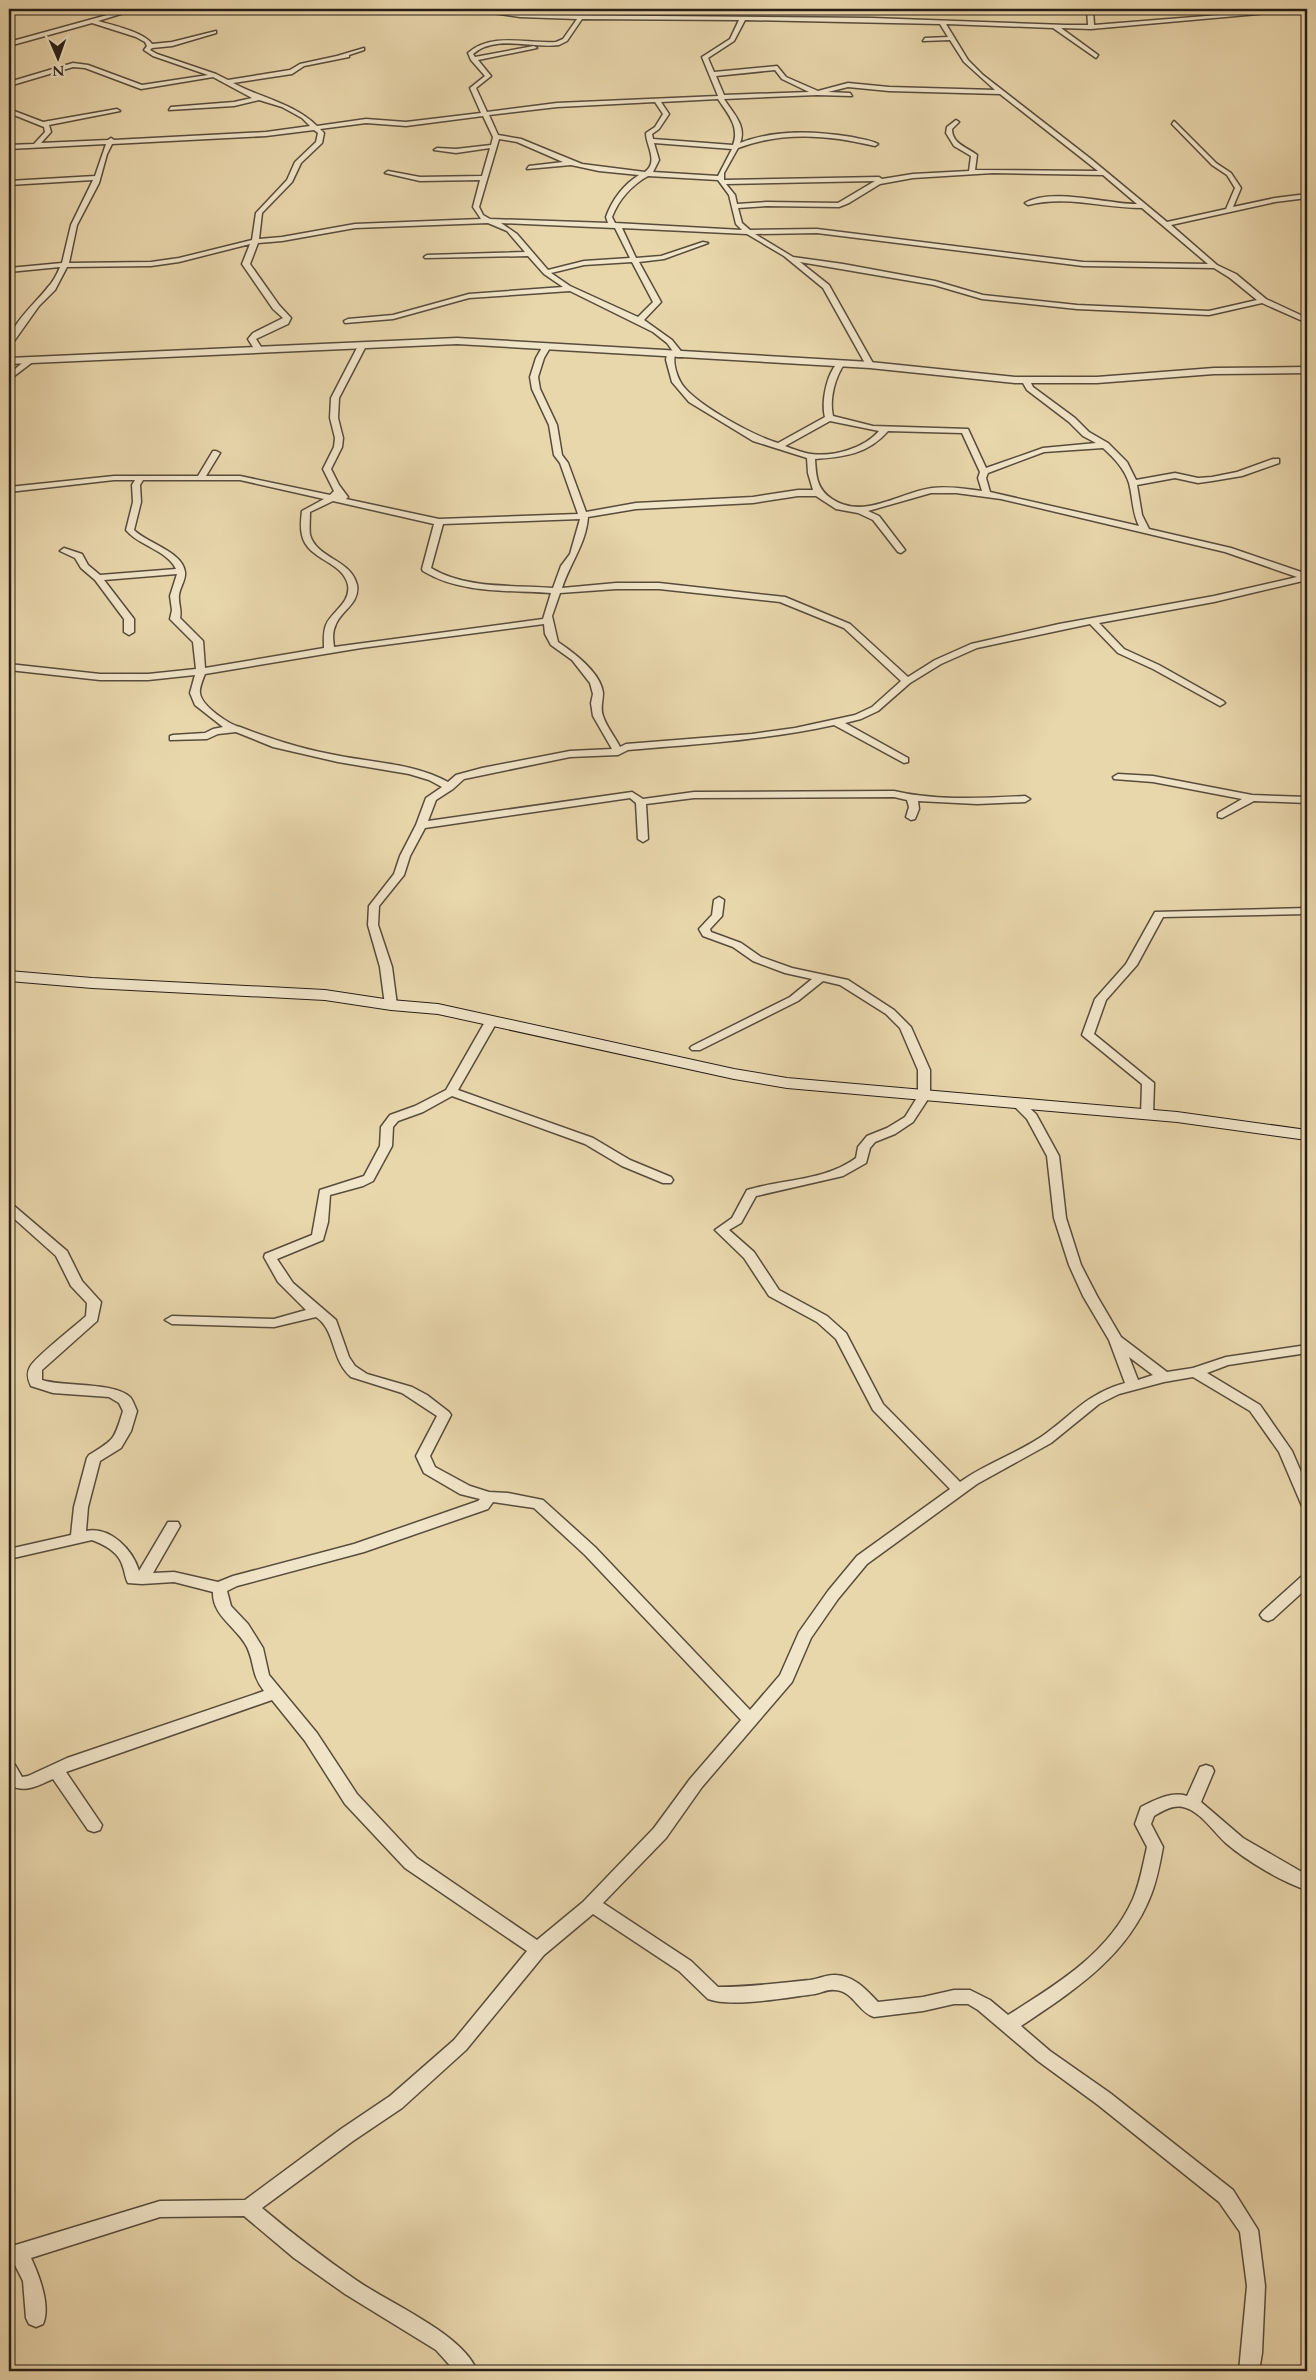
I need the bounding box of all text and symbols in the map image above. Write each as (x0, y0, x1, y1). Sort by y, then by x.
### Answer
north arrow (32, 32, 82, 82)
text: N (52, 61, 65, 80)

